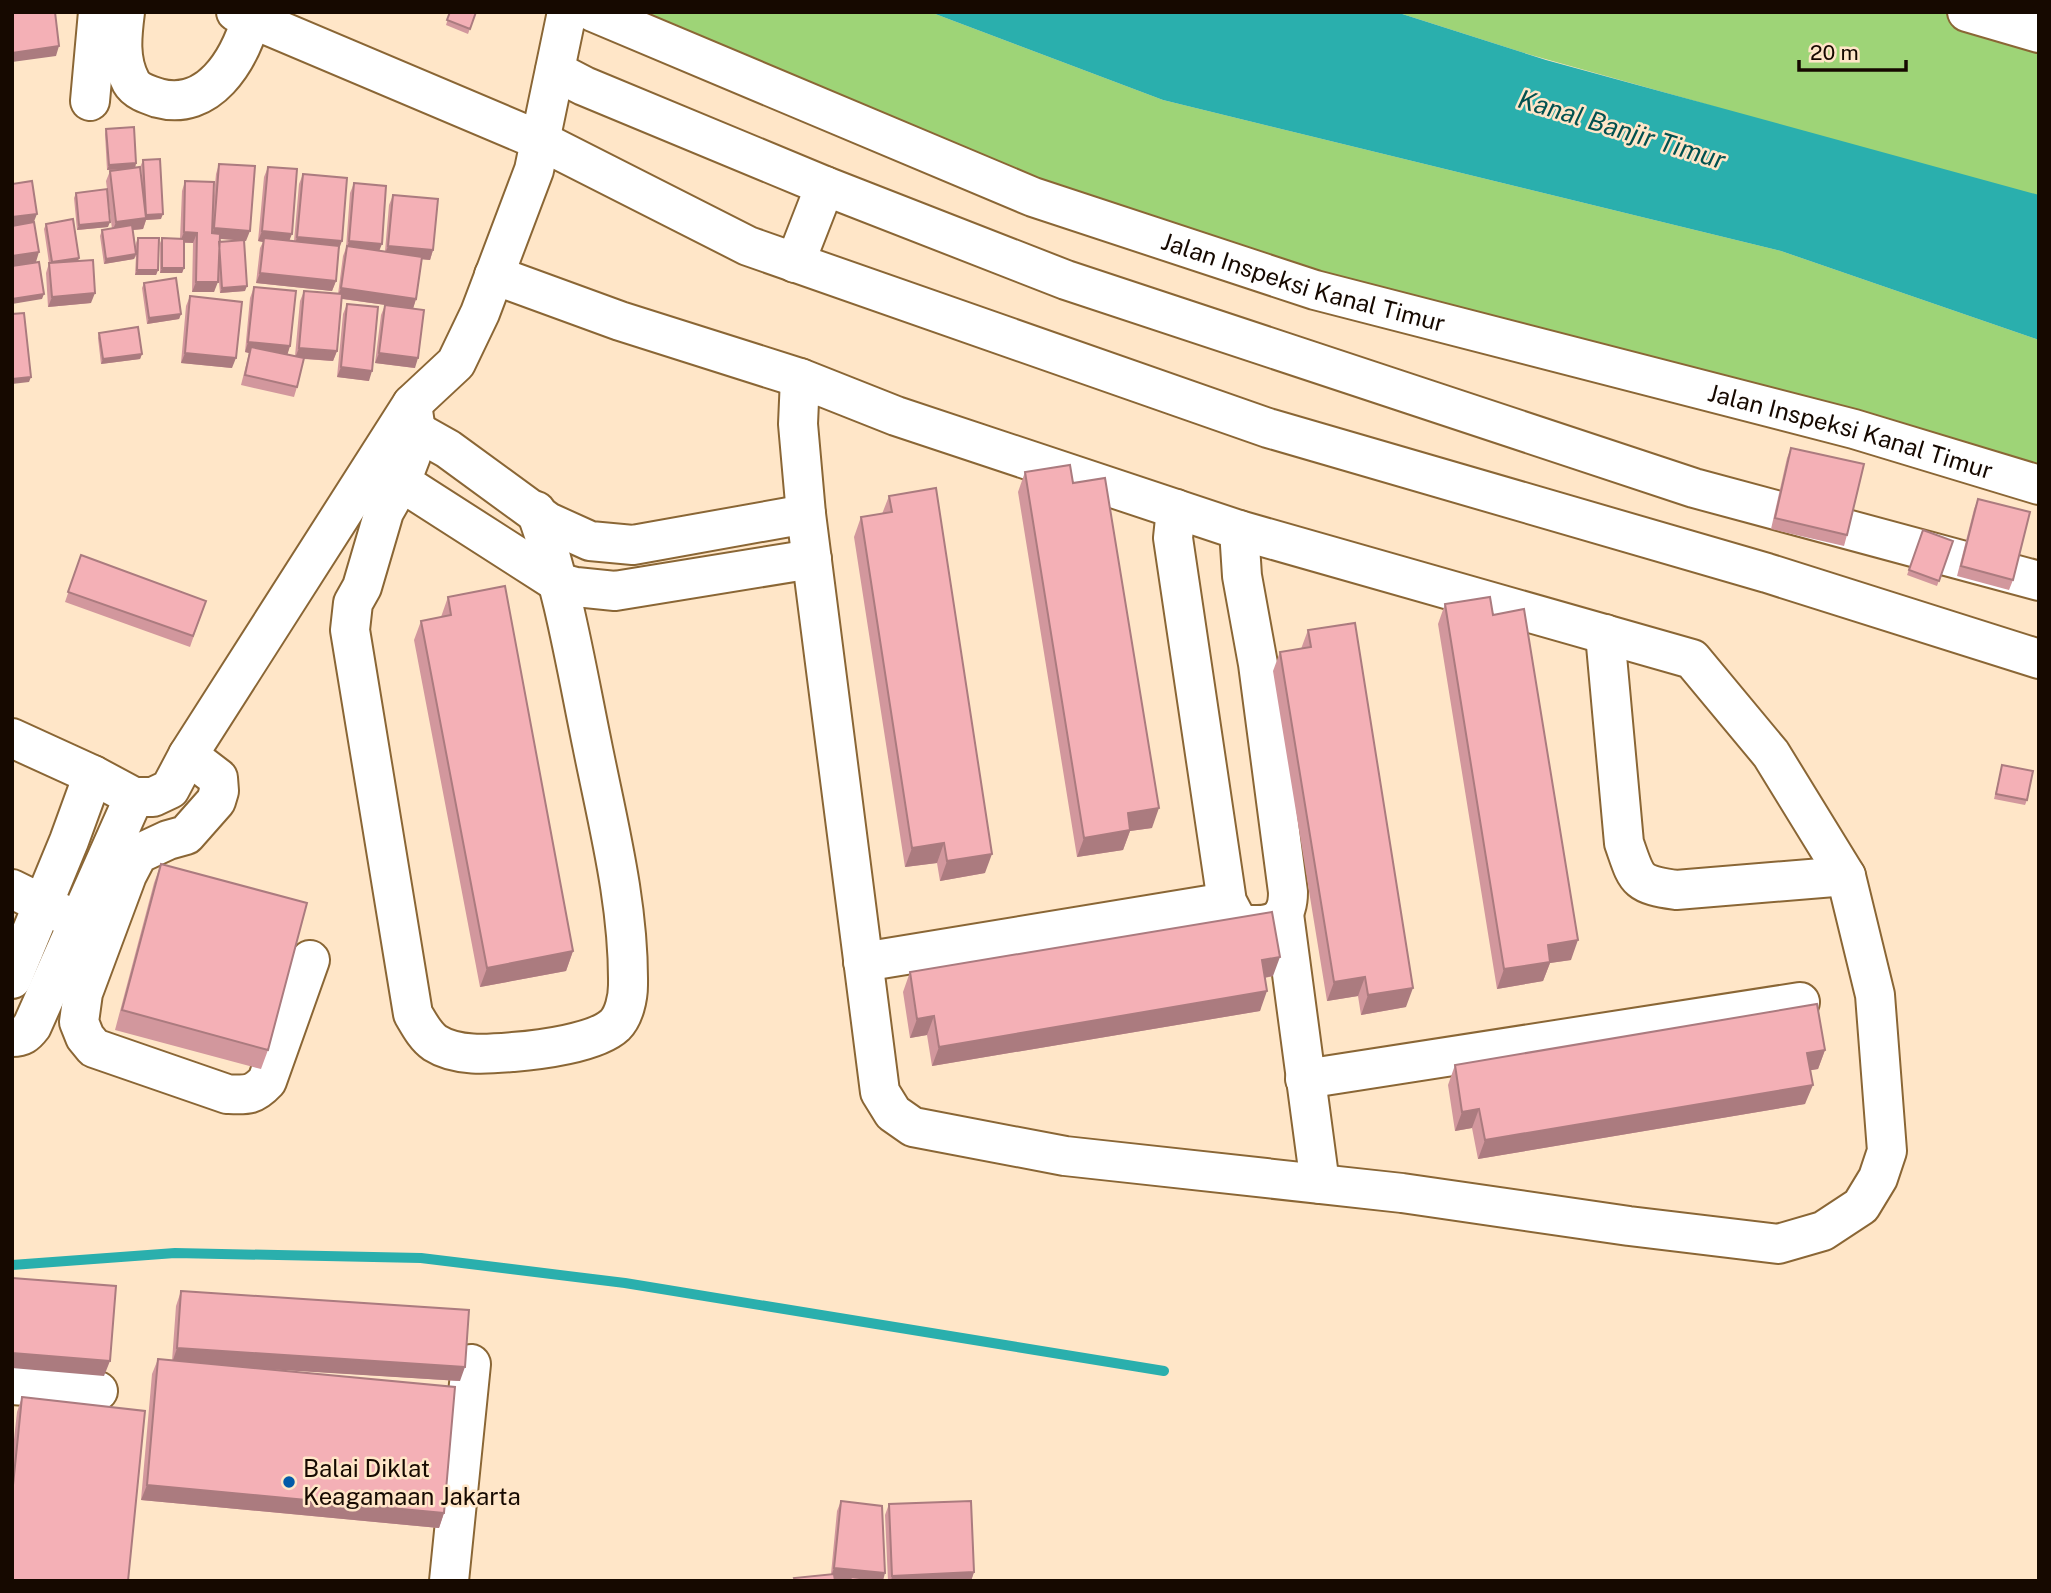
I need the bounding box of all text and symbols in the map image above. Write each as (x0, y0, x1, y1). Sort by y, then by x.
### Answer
scale bar (1799, 28, 1906, 72)
text: 20 m (1810, 40, 1859, 65)
water label: Kanal Banjir Timur (1515, 83, 1730, 175)
street label: Jalan Inspeksi Kanal Timur (1158, 226, 1448, 337)
street label: Jalan Inspeksi Kanal Timur (1705, 378, 1996, 484)
place label: Balai Diklat Keagamaan Jakarta (303, 1454, 521, 1510)
marker: Balai Diklat Keagamaan Jakarta (281, 1474, 297, 1490)

